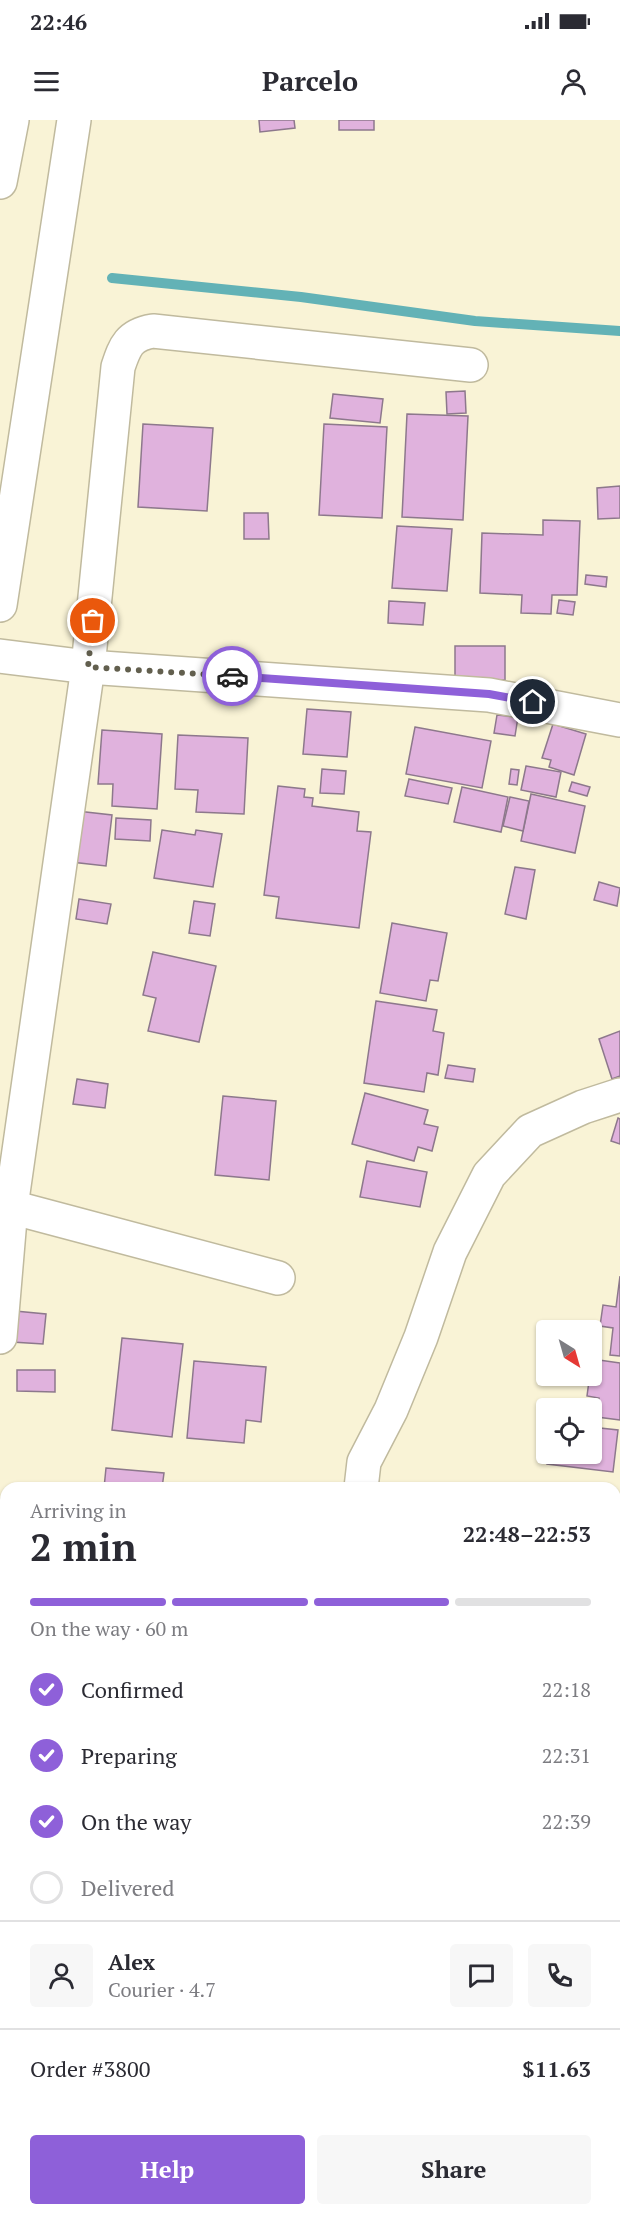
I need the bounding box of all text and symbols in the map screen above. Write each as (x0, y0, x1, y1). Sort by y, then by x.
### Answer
text: 22:46 (30, 7, 87, 36)
text: Parcelo (262, 63, 358, 99)
icon: menu (30, 65, 63, 98)
icon: person (557, 65, 590, 98)
pin (67, 595, 118, 646)
icon: bag (76, 604, 109, 637)
courier (202, 646, 262, 706)
icon: car (216, 660, 249, 693)
pin (507, 676, 558, 727)
icon: home (516, 685, 549, 718)
north arrow (536, 1320, 602, 1386)
map controls (536, 1320, 602, 1464)
button: locate (536, 1398, 602, 1464)
text: Arriving in (30, 1497, 126, 1524)
text: 22:48–22:53 (463, 1519, 591, 1548)
text: 2 min (30, 1520, 137, 1572)
text: On the way · 60 m (30, 1615, 188, 1642)
icon: check (30, 1673, 63, 1706)
text: Confirmed (81, 1675, 184, 1704)
text: 22:18 (542, 1676, 591, 1703)
icon: check (30, 1739, 63, 1772)
text: Preparing (81, 1741, 177, 1770)
text: 22:31 (542, 1742, 591, 1769)
icon: check (30, 1805, 63, 1838)
text: On the way (81, 1807, 191, 1836)
text: 22:39 (542, 1808, 591, 1835)
text: Delivered (81, 1873, 174, 1902)
button: person (30, 1944, 93, 2007)
button: chat (450, 1944, 513, 2007)
button: phone (528, 1944, 591, 2007)
text: Alex (108, 1947, 155, 1976)
text: Courier · 4.7 (108, 1976, 216, 2003)
text: Order #3800 (30, 2054, 150, 2083)
text: $11.63 (522, 2054, 591, 2083)
button: Help (30, 2135, 305, 2204)
button: Share (317, 2135, 591, 2204)

